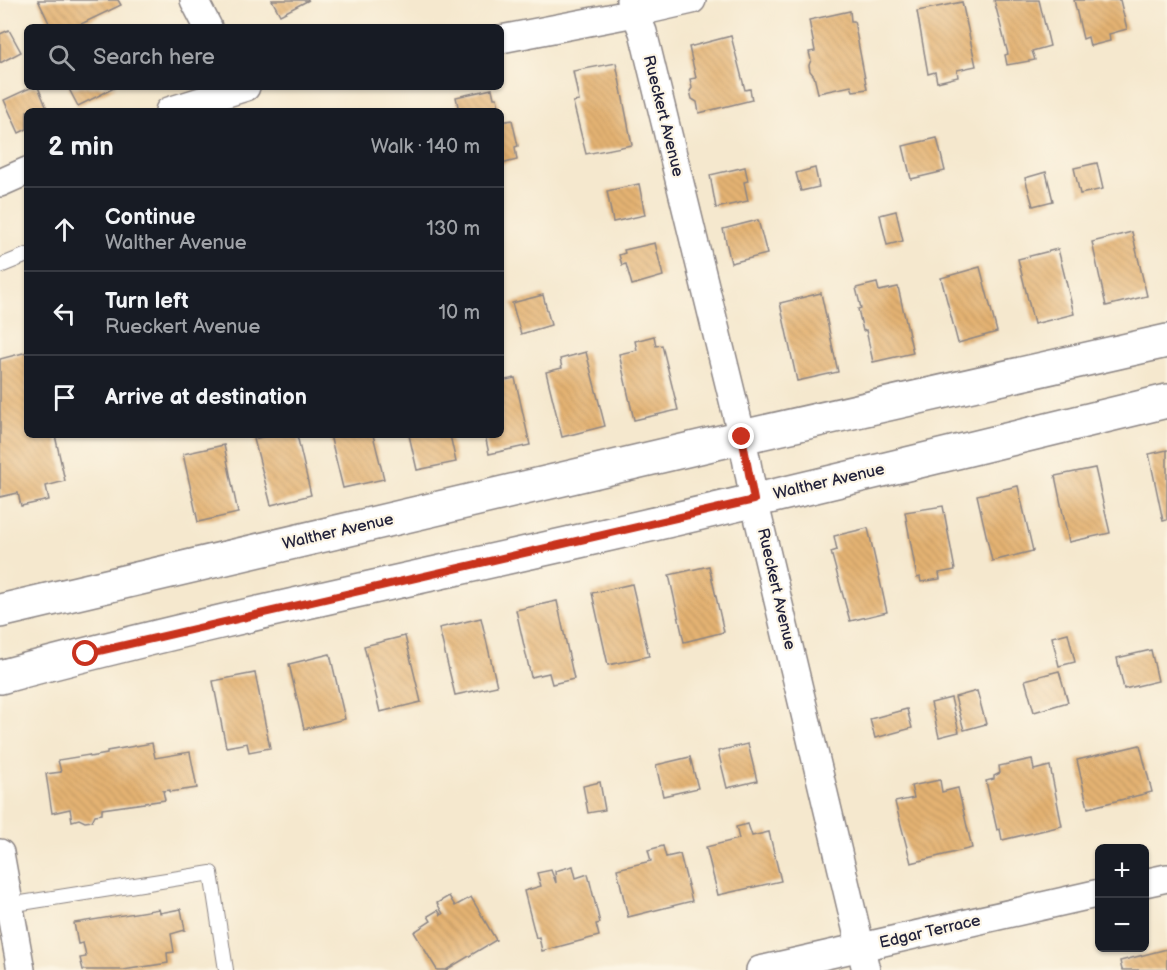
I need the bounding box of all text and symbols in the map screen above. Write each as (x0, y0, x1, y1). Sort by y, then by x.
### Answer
search box (24, 24, 504, 90)
icon: search (45, 41, 78, 74)
text: Search here (93, 44, 215, 71)
street label: Rueckert Avenue (639, 53, 687, 179)
text: 2 min (48, 132, 114, 163)
text: Walk · 140 m (371, 135, 480, 159)
text: Continue (105, 204, 195, 231)
icon: ahead (48, 213, 81, 246)
text: 130 m (426, 217, 480, 241)
text: Walther Avenue (105, 231, 247, 255)
text: Turn left (105, 288, 189, 315)
icon: left (48, 297, 81, 330)
text: 10 m (439, 301, 480, 325)
text: Rueckert Avenue (105, 315, 260, 339)
icon: arrive (48, 381, 81, 414)
text: Arrive at destination (105, 384, 307, 411)
route end (728, 423, 754, 449)
street label: Walther Avenue (772, 460, 887, 504)
street label: Walther Avenue (281, 510, 396, 554)
street label: Rueckert Avenue (753, 526, 799, 652)
route start (72, 640, 98, 666)
map controls (1095, 844, 1149, 952)
button: + (1095, 844, 1149, 898)
button: − (1095, 898, 1149, 952)
street label: Edgar Terrace (878, 911, 983, 953)

